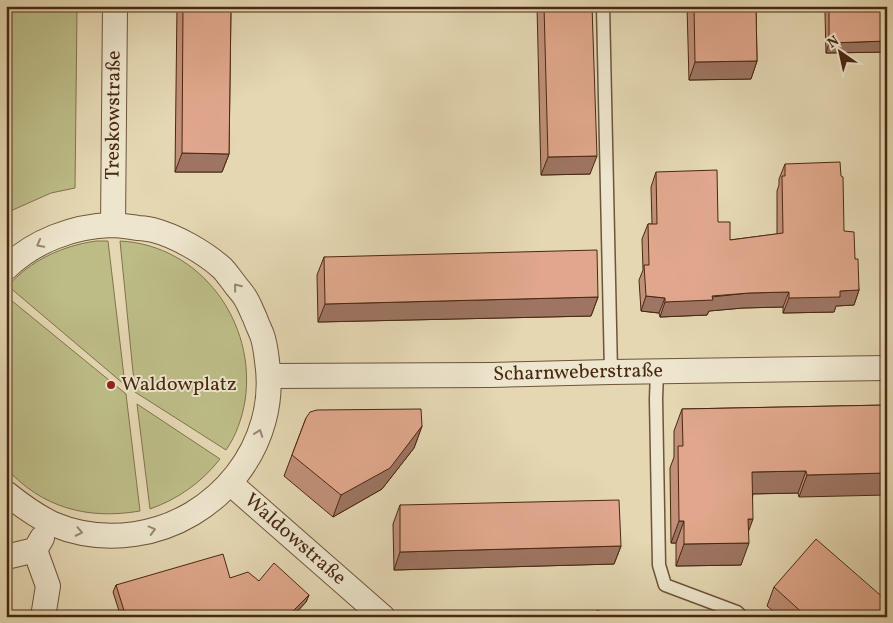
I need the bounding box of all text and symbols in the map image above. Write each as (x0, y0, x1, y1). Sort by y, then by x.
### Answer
north arrow (816, 28, 866, 78)
text: N (824, 32, 843, 53)
street label: Treskowstraße (99, 50, 129, 180)
one-way arrow (37, 238, 46, 248)
one-way arrow (234, 284, 243, 293)
street label: Scharnweberstraße (493, 357, 663, 389)
place label: Waldowplatz (121, 371, 237, 399)
marker: Waldowplatz (105, 379, 117, 391)
one-way arrow (253, 429, 263, 438)
street label: Waldowstraße (238, 487, 352, 592)
one-way arrow (75, 526, 84, 536)
one-way arrow (147, 526, 155, 536)

